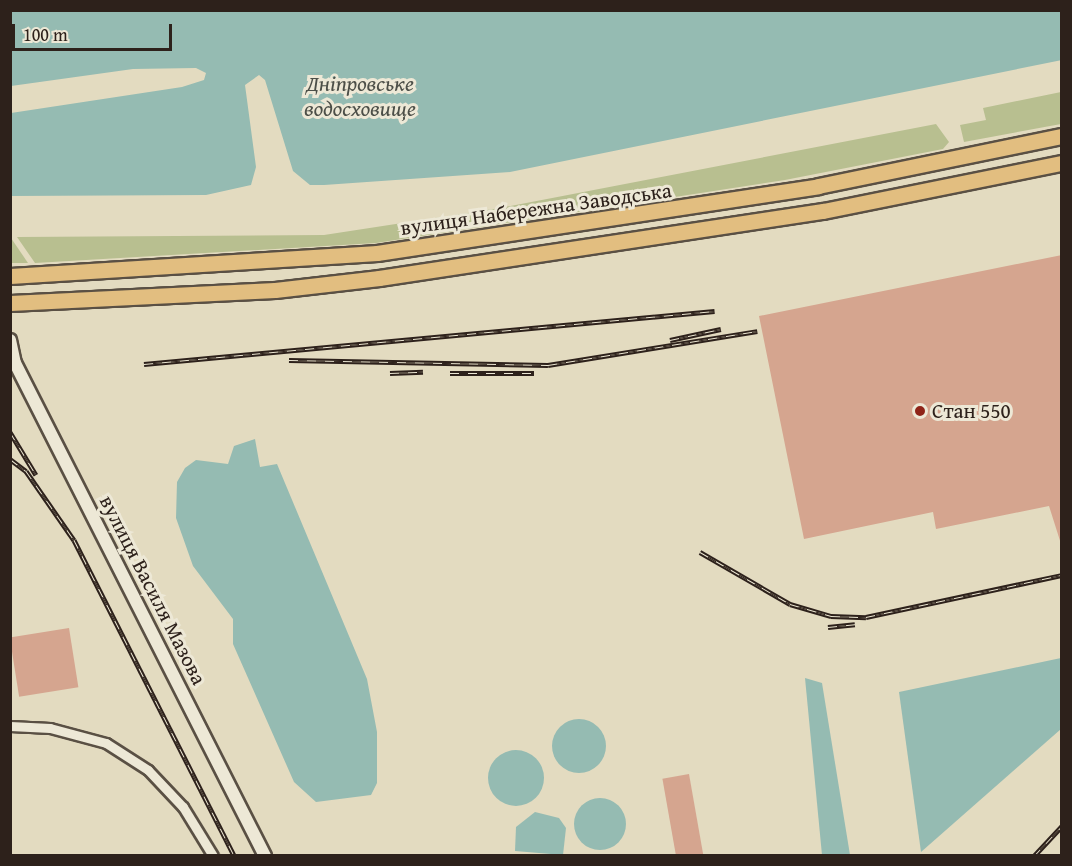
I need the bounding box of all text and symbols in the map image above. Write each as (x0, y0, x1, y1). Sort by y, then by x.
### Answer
scale bar (15, 12, 176, 50)
text: 100 m (23, 21, 68, 48)
water label: Дніпровське водосховище (304, 70, 416, 122)
street label: вулиця Набережна Заводська (399, 177, 673, 241)
place label: Стан 550 (932, 398, 1011, 424)
marker: Стан 550 (913, 404, 927, 418)
street label: вулиця Василя Мазова (94, 491, 212, 689)

